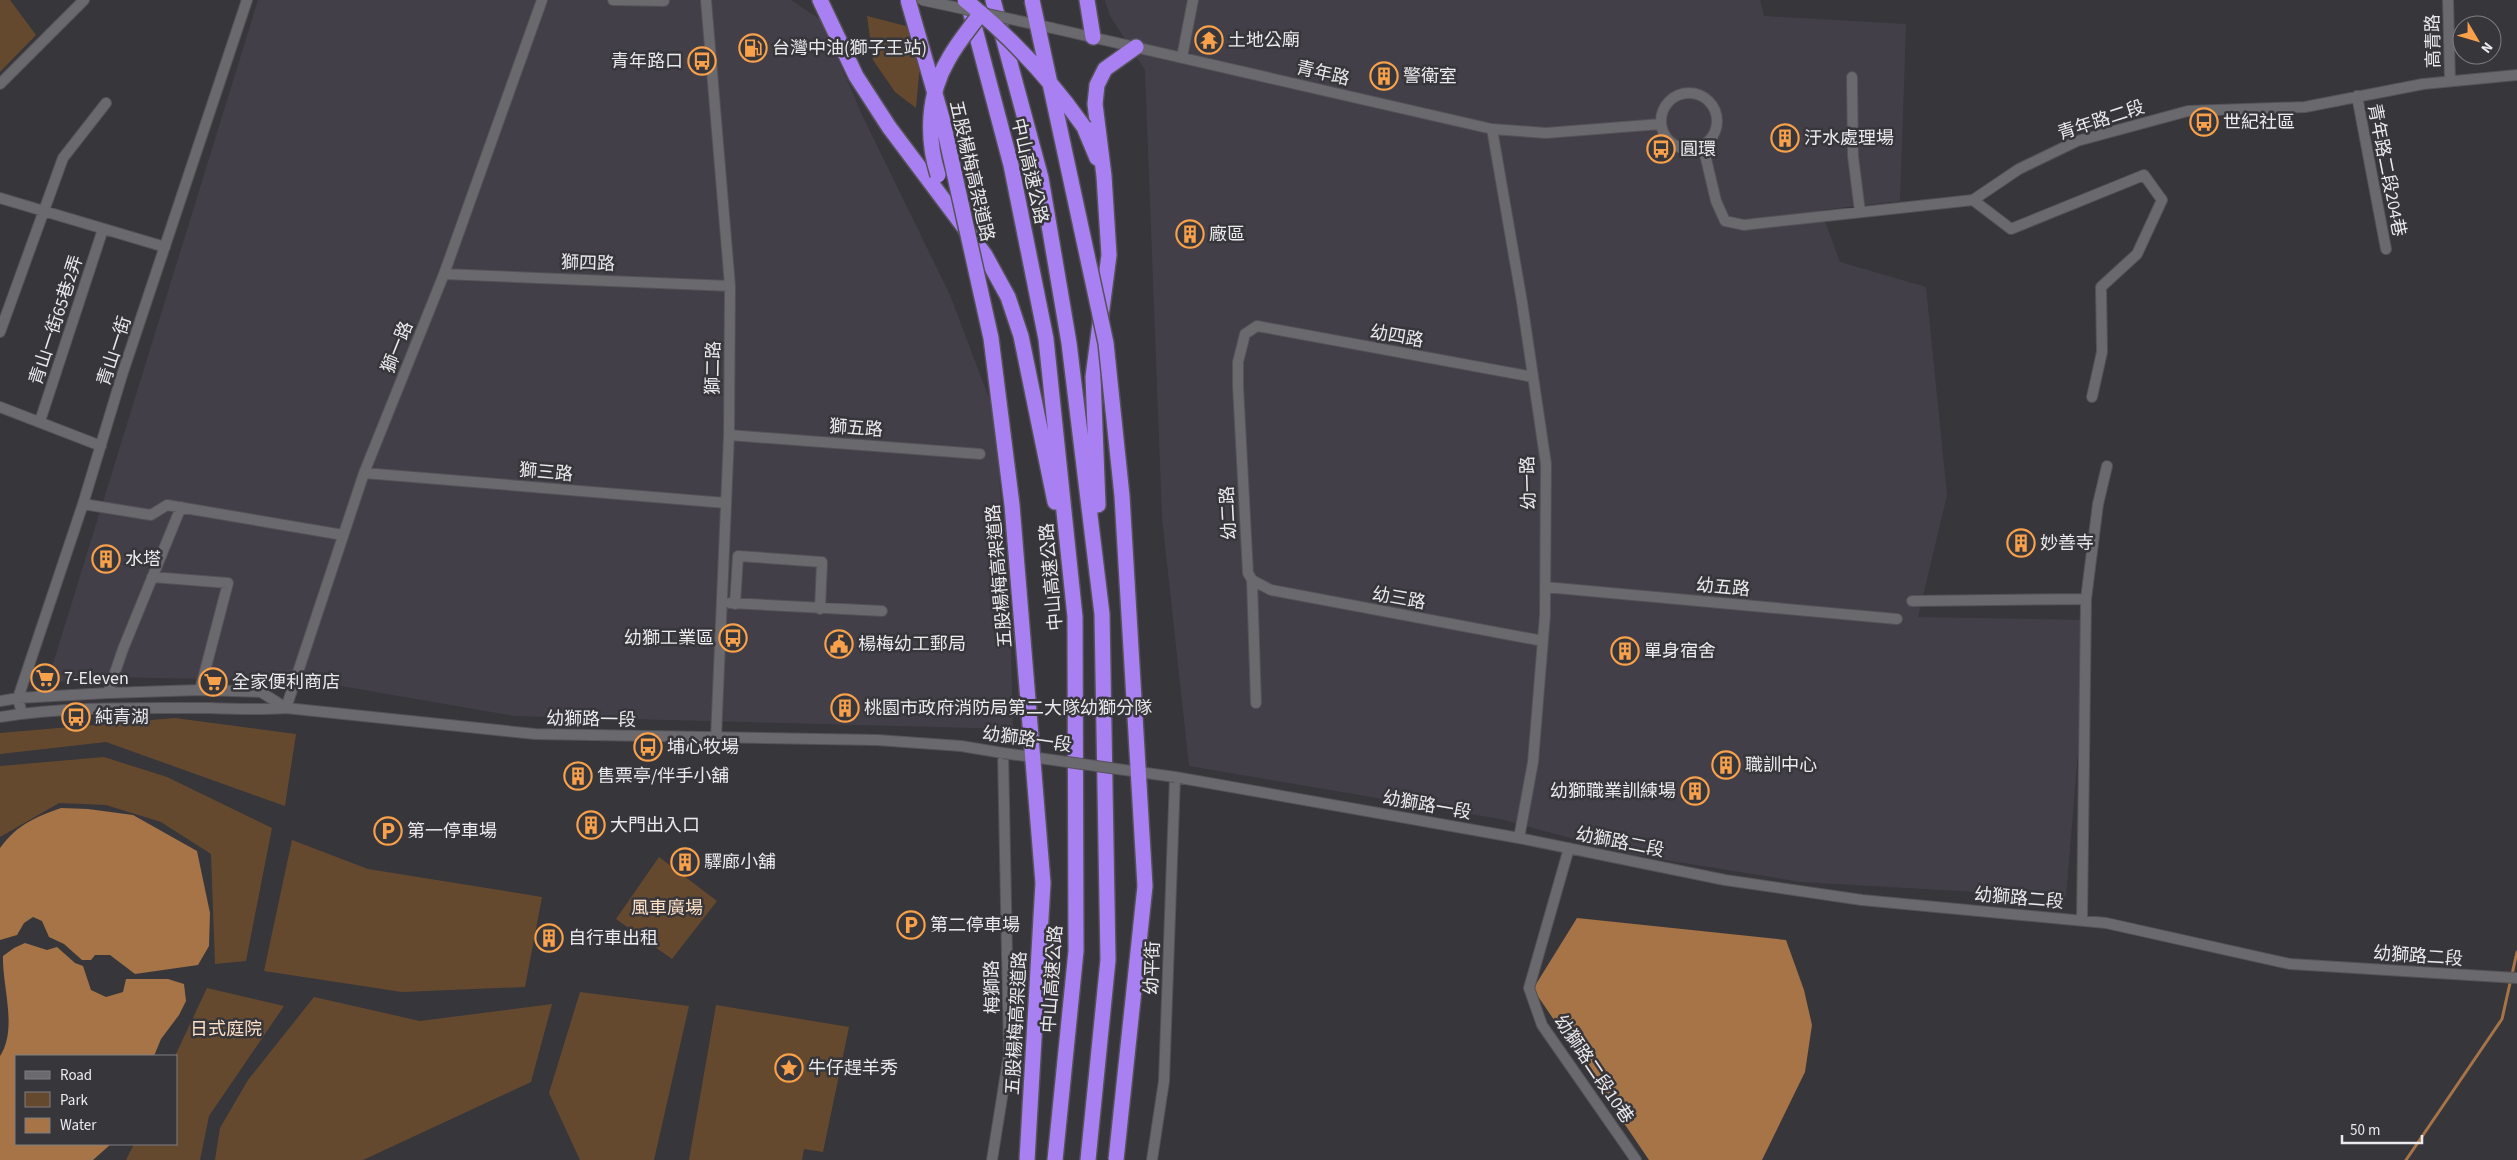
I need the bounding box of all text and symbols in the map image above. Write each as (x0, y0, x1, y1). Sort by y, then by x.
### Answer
street label: 高青路 (2421, 14, 2446, 68)
north arrow (2452, 15, 2502, 65)
temple icon: 土地公廟 (1194, 25, 1224, 55)
place label: 土地公廟 (1228, 28, 1300, 53)
fuel station icon: 台灣中油(獅子王站) (738, 33, 768, 63)
place label: 台灣中油(獅子王站) (772, 36, 927, 61)
text: N (2476, 38, 2497, 57)
bus stop icon: 青年路口 (687, 46, 717, 76)
place label: 青年路口 (611, 49, 683, 74)
street label: 青年路 (1294, 55, 1352, 92)
building icon: 警衛室 (1369, 61, 1399, 91)
place label: 警衛室 (1403, 64, 1457, 89)
street label: 青年路二段 (2054, 95, 2148, 146)
street label: 五股楊梅高架道路 (943, 98, 1000, 244)
street label: 青年路二段204巷 (2361, 102, 2412, 239)
bus stop icon: 世紀社區 (2189, 107, 2219, 137)
place label: 世紀社區 (2223, 110, 2295, 135)
street label: 中山高速公路 (1005, 116, 1054, 227)
building icon: 汙水處理場 (1770, 123, 1800, 153)
place label: 汙水處理場 (1804, 126, 1894, 151)
bus stop icon: 圓環 (1646, 134, 1676, 164)
place label: 圓環 (1680, 137, 1716, 162)
building icon: 廠區 (1175, 219, 1205, 249)
place label: 廠區 (1209, 222, 1245, 247)
street label: 獅四路 (561, 250, 615, 277)
street label: 青山一街65巷2弄 (24, 252, 89, 388)
street label: 青山一街 (91, 313, 137, 389)
street label: 獅一路 (376, 317, 419, 377)
street label: 幼四路 (1368, 319, 1426, 353)
street label: 獅二路 (701, 341, 726, 395)
street label: 獅五路 (828, 414, 884, 443)
street label: 幼一路 (1515, 456, 1542, 510)
street label: 獅三路 (518, 458, 574, 487)
street label: 幼二路 (1215, 485, 1242, 541)
street label: 五股楊梅高架道路 (981, 503, 1018, 649)
street label: 中山高速公路 (1034, 522, 1069, 632)
building icon: 妙善寺 (2006, 528, 2036, 558)
place label: 妙善寺 (2040, 531, 2094, 556)
building icon: 水塔 (91, 544, 121, 574)
place label: 水塔 (125, 547, 161, 572)
street label: 幼五路 (1695, 573, 1751, 602)
street label: 幼三路 (1370, 581, 1428, 615)
bus stop icon: 幼獅工業區 (718, 623, 748, 653)
place label: 幼獅工業區 (624, 626, 714, 651)
public building icon: 楊梅幼工郵局 (824, 629, 854, 659)
place label: 楊梅幼工郵局 (858, 632, 966, 657)
building icon: 單身宿舍 (1610, 636, 1640, 666)
place label: 單身宿舍 (1644, 639, 1716, 664)
supermarket icon: 7-Eleven (30, 663, 60, 693)
place label: 7-Eleven (64, 666, 129, 691)
supermarket icon: 全家便利商店 (198, 667, 228, 697)
place label: 全家便利商店 (232, 670, 340, 695)
building icon: 桃園市政府消防局第二大隊幼獅分隊 (830, 693, 860, 723)
place label: 桃園市政府消防局第二大隊幼獅分隊 (864, 696, 1152, 721)
bus stop icon: 純青湖 (61, 702, 91, 732)
place label: 純青湖 (95, 705, 149, 730)
street label: 幼獅路一段 (546, 706, 636, 733)
street label: 幼獅路一段 (981, 721, 1073, 758)
bus stop icon: 埔心牧場 (633, 732, 663, 762)
place label: 埔心牧場 (667, 735, 739, 760)
building icon: 職訓中心 (1711, 750, 1741, 780)
place label: 職訓中心 (1745, 753, 1817, 778)
building icon: 售票亭/伴手小舖 (563, 761, 593, 791)
place label: 售票亭/伴手小舖 (597, 764, 729, 789)
building icon: 幼獅職業訓練場 (1680, 776, 1710, 806)
place label: 幼獅職業訓練場 (1550, 779, 1676, 804)
street label: 幼獅路一段 (1380, 785, 1473, 826)
building icon: 大門出入口 (576, 810, 606, 840)
place label: 大門出入口 (610, 813, 700, 838)
parking icon: 第一停車場 (373, 816, 403, 846)
place label: 第一停車場 (407, 819, 497, 844)
street label: 幼獅路二段 (1573, 822, 1666, 863)
building icon: 驛廊小舖 (670, 847, 700, 877)
place label: 驛廊小舖 (704, 850, 776, 875)
street label: 幼獅路二段 (1973, 882, 2065, 915)
park label: 風車廣場 (631, 896, 703, 921)
parking icon: 第二停車場 (896, 910, 926, 940)
place label: 第二停車場 (930, 913, 1020, 938)
building icon: 自行車出租 (534, 923, 564, 953)
street label: 中山高速公路 (1036, 924, 1069, 1034)
place label: 自行車出租 (568, 926, 658, 951)
street label: 幼平街 (1139, 941, 1166, 995)
street label: 幼獅路二段 (2372, 941, 2464, 972)
street label: 五股楊梅高架道路 (1000, 950, 1033, 1096)
street label: 梅獅路 (980, 960, 1005, 1014)
street label: 幼獅路二段10巷 (1548, 1010, 1639, 1128)
park label: 日式庭院 (190, 1017, 262, 1042)
place icon: 牛仔趕羊秀 (774, 1053, 804, 1083)
legend (15, 1055, 178, 1145)
place label: 牛仔趕羊秀 (808, 1056, 898, 1081)
text: Road (60, 1065, 92, 1086)
text: Park (60, 1090, 89, 1111)
scale bar (2342, 1112, 2422, 1144)
text: Water (60, 1115, 97, 1136)
text: 50 m (2350, 1120, 2380, 1141)

